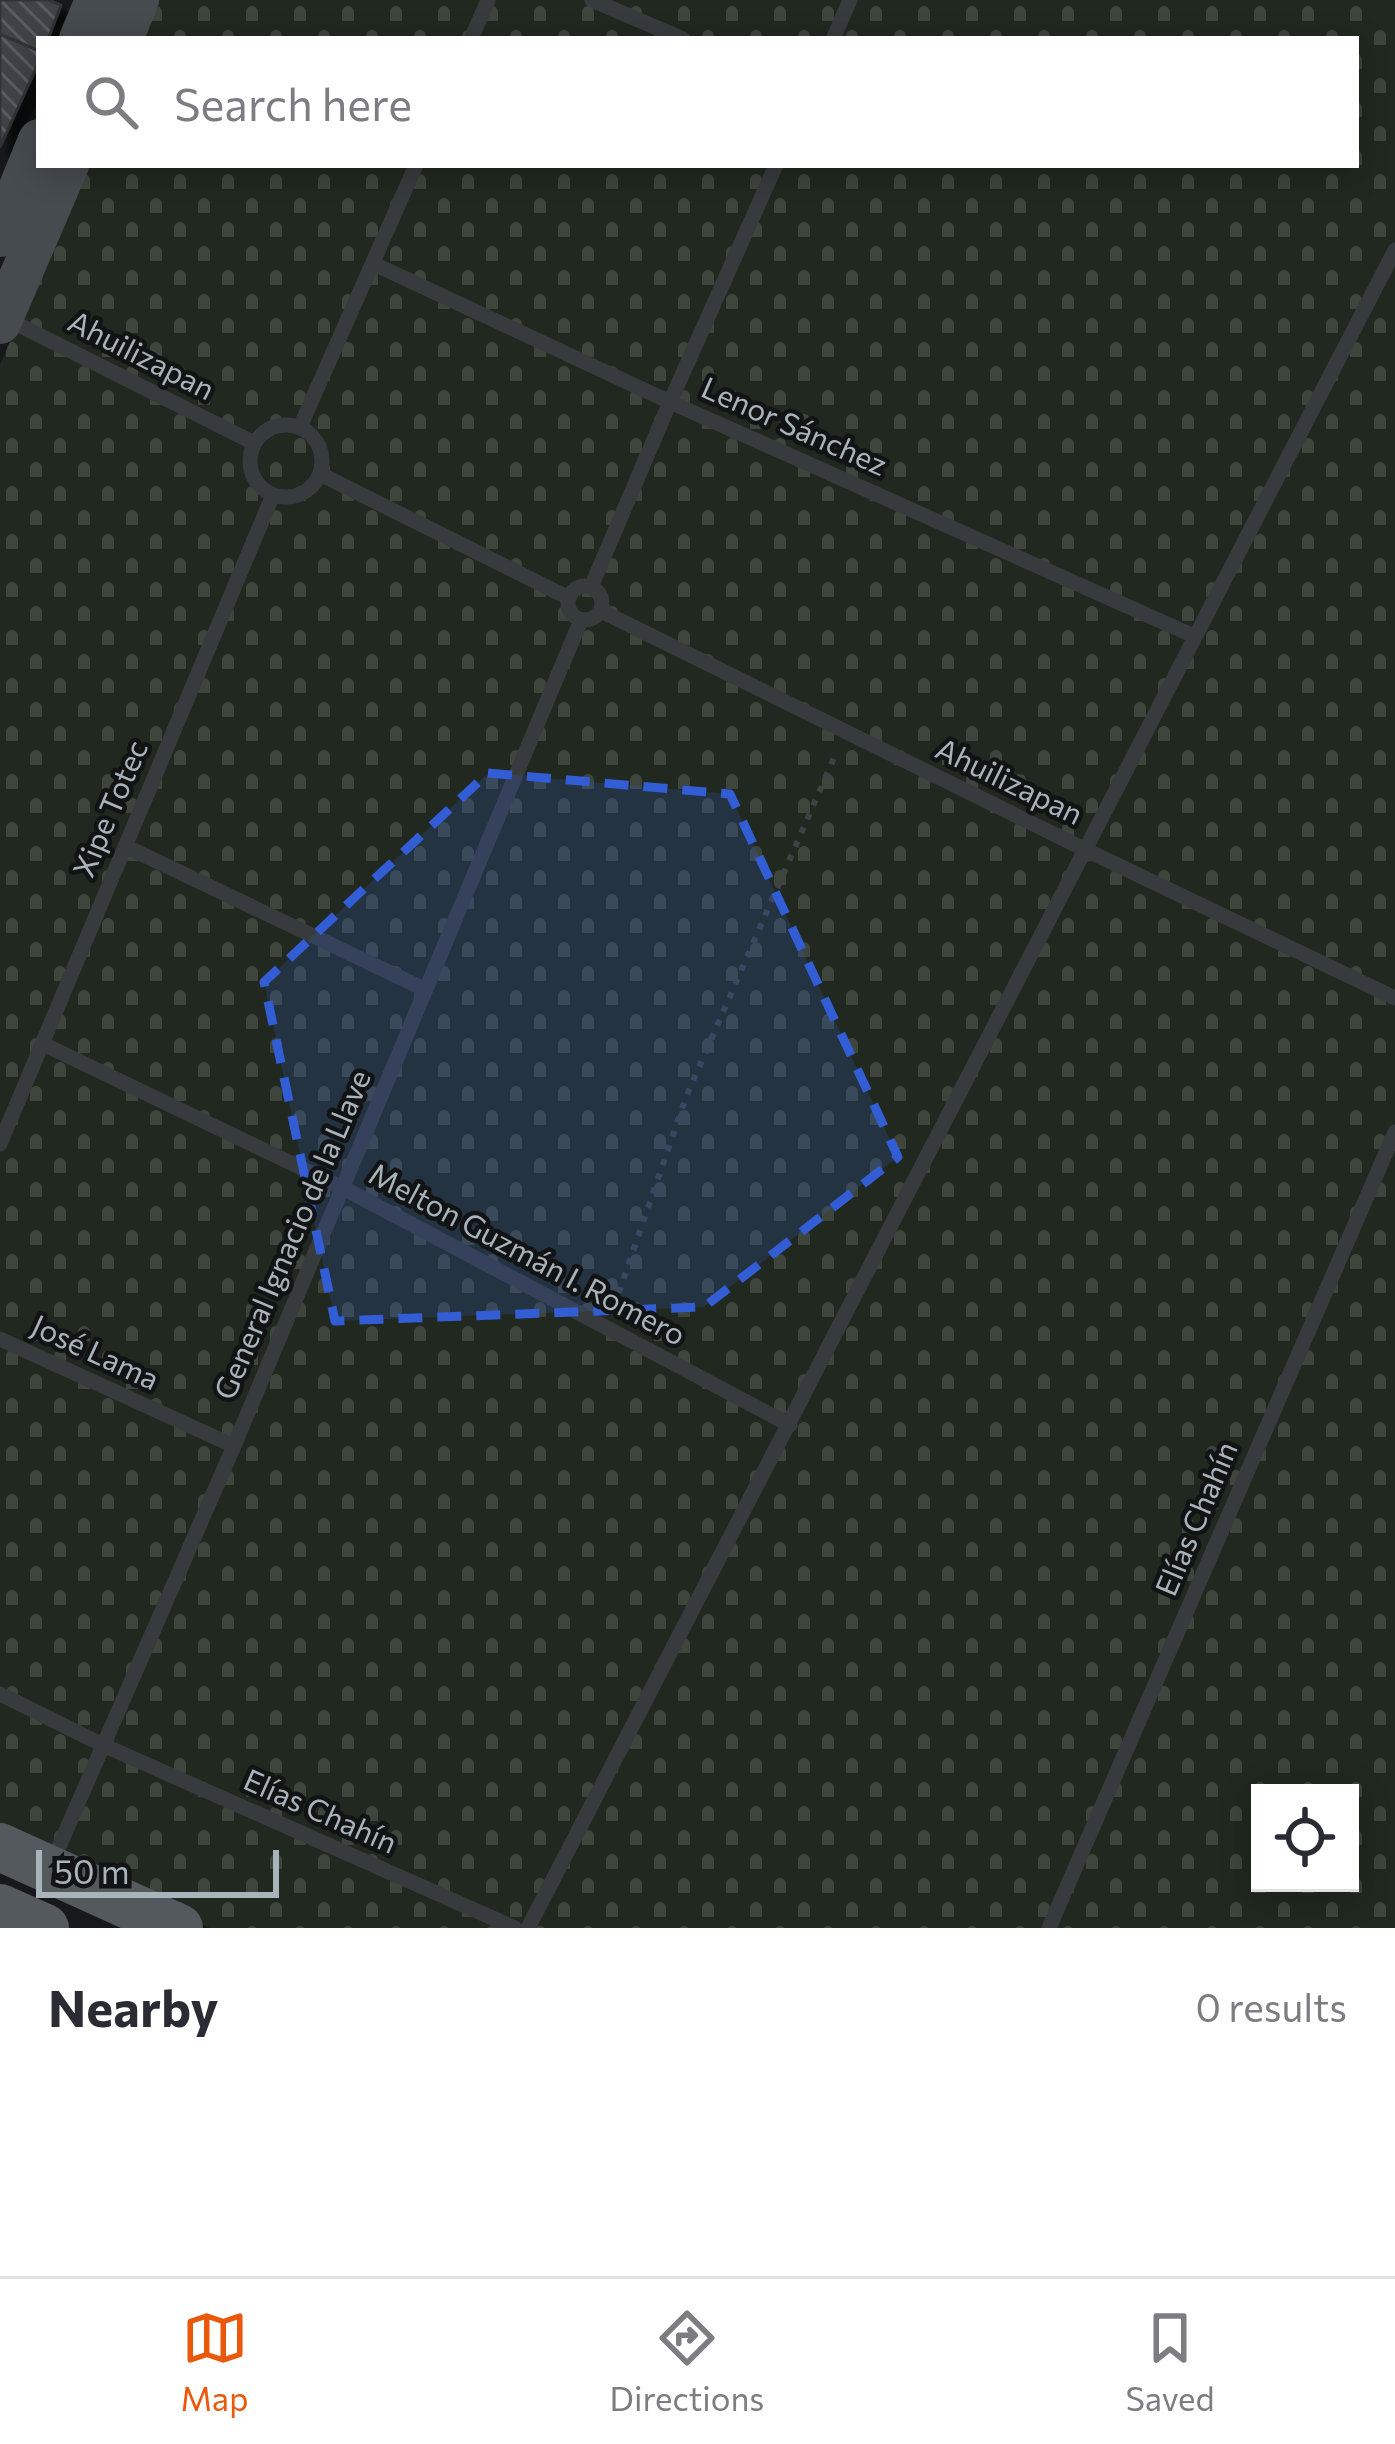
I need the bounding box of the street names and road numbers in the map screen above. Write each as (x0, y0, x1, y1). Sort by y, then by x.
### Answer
street label: Ahuilizapan (63, 301, 221, 406)
street label: Lenor Sánchez (697, 367, 893, 482)
street label: Ahuilizapan (931, 728, 1090, 831)
street label: Xipe Totec (63, 734, 154, 882)
street label: General Ignacio de la Llave (204, 1064, 377, 1404)
street label: Melton Guzmán I. Romero (364, 1154, 693, 1352)
street label: José Lama (26, 1305, 166, 1396)
street label: Elías Chahín (1146, 1435, 1244, 1601)
street label: Elías Chahín (239, 1760, 403, 1860)

